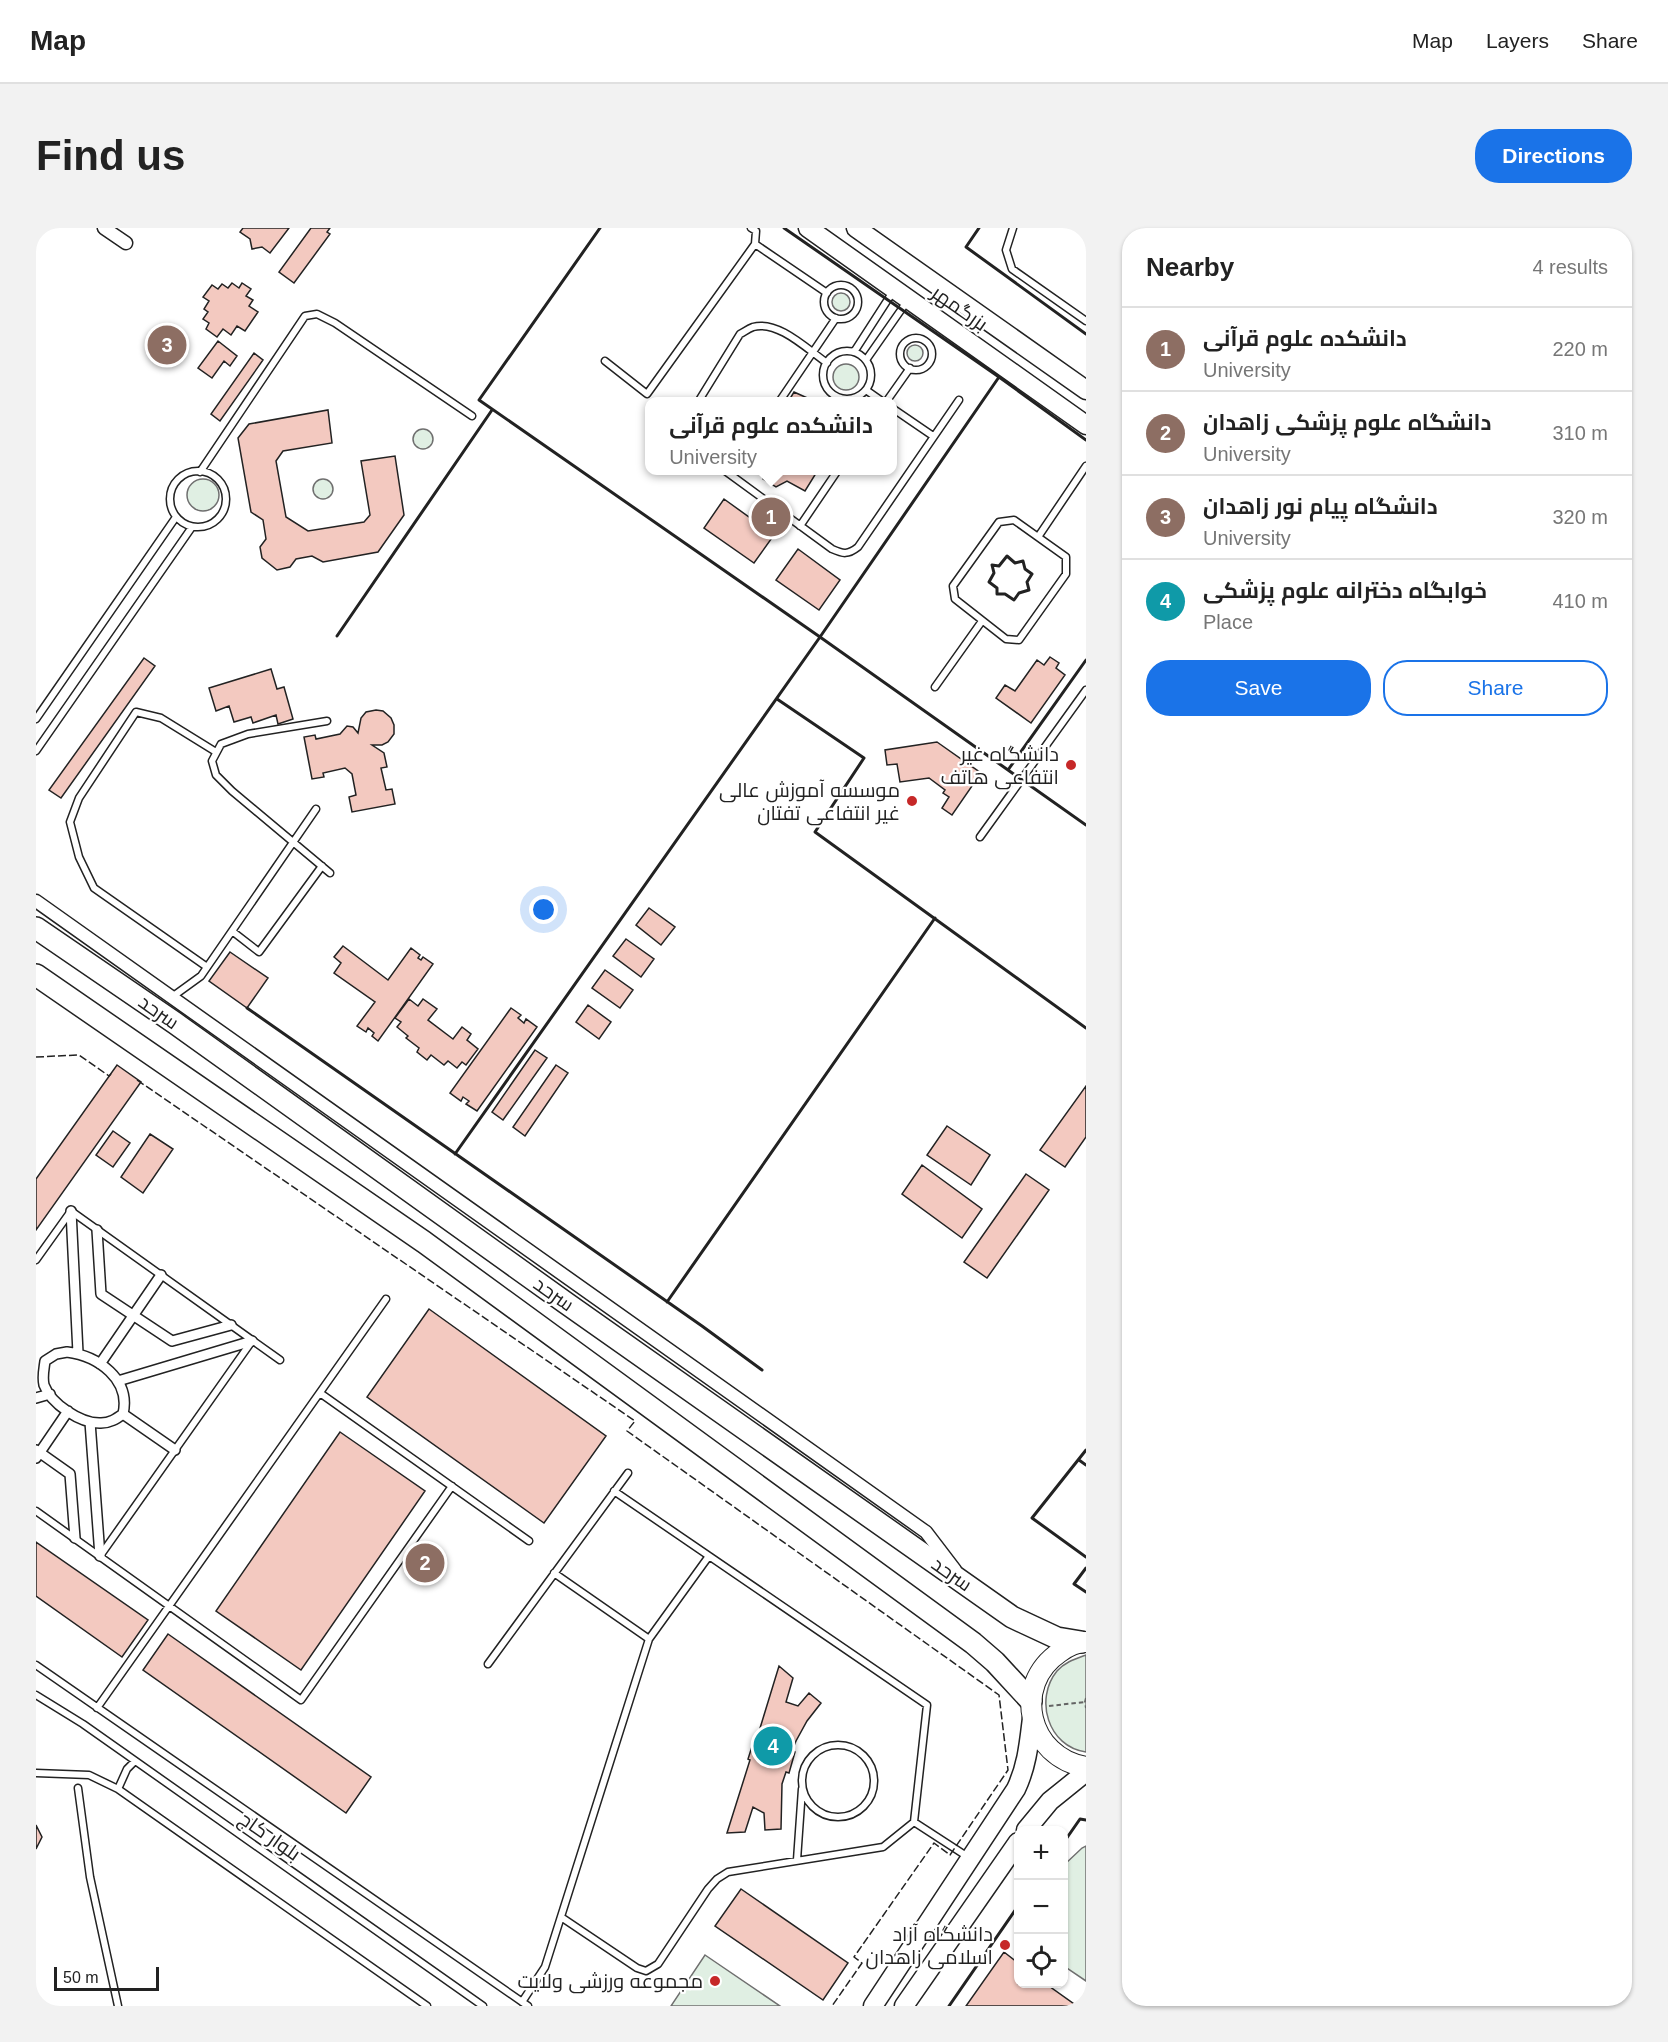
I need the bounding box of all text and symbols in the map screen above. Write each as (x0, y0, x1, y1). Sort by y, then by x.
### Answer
text: Map (30, 25, 86, 56)
text: Map (1412, 29, 1453, 52)
text: Layers (1486, 29, 1549, 52)
text: Share (1582, 29, 1638, 52)
button: Directions (1475, 129, 1632, 183)
text: Find us (36, 132, 185, 179)
text: Nearby (1146, 252, 1234, 282)
text: 4 results (1532, 256, 1608, 278)
street label: بزرگمهر (926, 280, 992, 337)
pin: 3 (148, 322, 186, 368)
text: دانشکده علوم قرآنی (1203, 326, 1407, 351)
text: 1 (1160, 338, 1171, 360)
text: 220 m (1552, 338, 1608, 360)
text: University (1203, 359, 1291, 381)
popup (645, 397, 897, 475)
text: دانشگاه علوم پزشکی زاهدان (1203, 410, 1491, 435)
text: دانشکده علوم قرآنی (669, 413, 873, 438)
text: 2 (1160, 422, 1171, 444)
text: 310 m (1552, 422, 1608, 444)
text: University (1203, 443, 1291, 465)
text: University (669, 446, 757, 468)
pin: 1 (752, 494, 790, 540)
text: دانشگاه پیام نور زاهدان (1203, 494, 1438, 519)
text: 3 (1160, 506, 1171, 528)
text: 320 m (1552, 506, 1608, 528)
text: University (1203, 527, 1291, 549)
text: خوابگاه دخترانه علوم پزشکی (1203, 578, 1487, 603)
text: 4 (1160, 590, 1171, 612)
text: 410 m (1552, 590, 1608, 612)
text: Place (1203, 611, 1253, 633)
button: Save (1146, 660, 1371, 716)
button: Share (1383, 660, 1608, 716)
place label: دانشگاه غیر انتفاعی هاتف (940, 743, 1059, 790)
marker: دانشگاه غیر انتفاعی هاتف (1064, 758, 1078, 772)
place label: موسسه آموزش عالی غیر انتفاعی تفتان (719, 779, 900, 826)
marker: موسسه آموزش عالی غیر انتفاعی تفتان (905, 794, 919, 808)
your location (529, 895, 558, 924)
street label: سرحد (134, 990, 183, 1034)
street label: سرحد (529, 1272, 578, 1316)
pin: 2 (406, 1540, 444, 1586)
street label: سرحد (927, 1552, 976, 1596)
pin: 4 (754, 1724, 792, 1768)
street label: بلوار کاج (234, 1807, 305, 1867)
map controls (1014, 1826, 1068, 1988)
button: + (1014, 1826, 1068, 1880)
button: − (1014, 1880, 1068, 1934)
place label: دانشگاه آزاد اسلامی زاهدان (866, 1923, 993, 1970)
button: locate (1014, 1934, 1068, 1988)
marker: دانشگاه آزاد اسلامی زاهدان (998, 1938, 1012, 1952)
scale bar (54, 1964, 159, 1992)
text: 50 m (63, 1969, 99, 1986)
place label: مجموعه ورزشی ولایت (517, 1970, 703, 1994)
marker: مجموعه ورزشی ولایت (708, 1974, 722, 1988)

